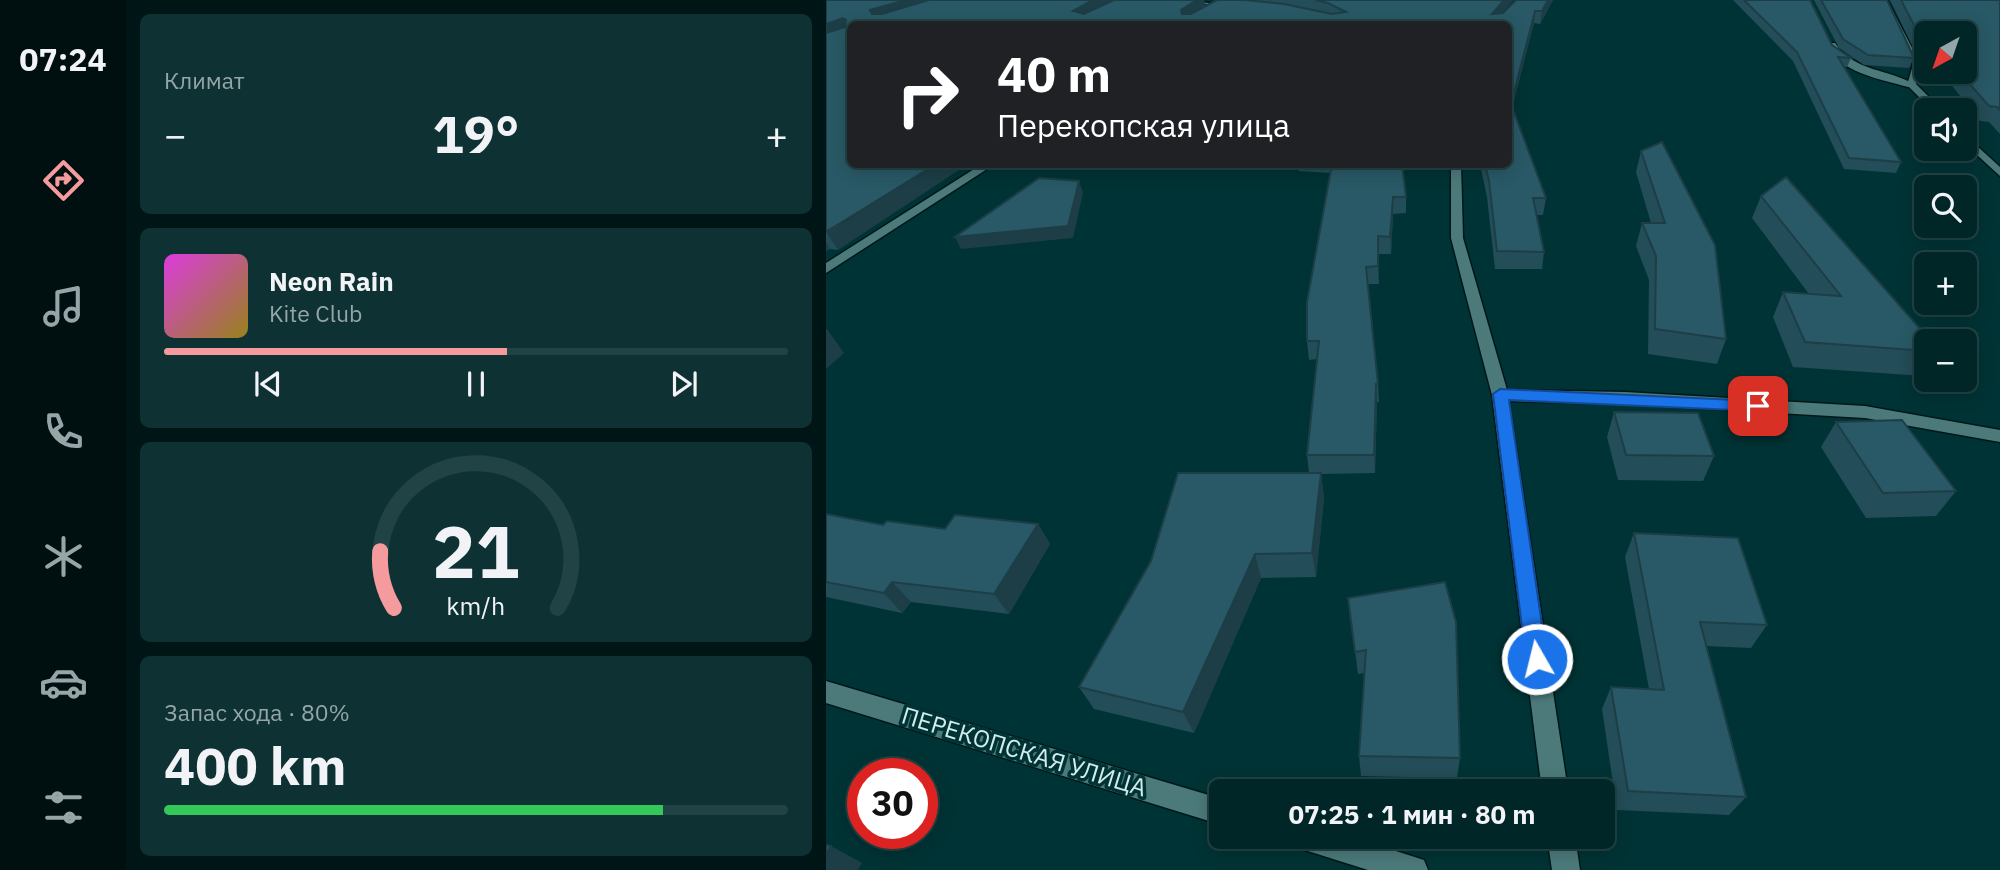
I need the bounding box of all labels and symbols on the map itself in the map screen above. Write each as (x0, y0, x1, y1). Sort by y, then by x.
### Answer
north arrow (1914, 21, 1978, 84)
pin (1728, 376, 1788, 436)
position arrow (1500, 622, 1574, 696)
street label: ПЕРЕКОПСКАЯ УЛИЦА (898, 699, 1151, 804)
speed limit sign: 30 (847, 758, 938, 849)

